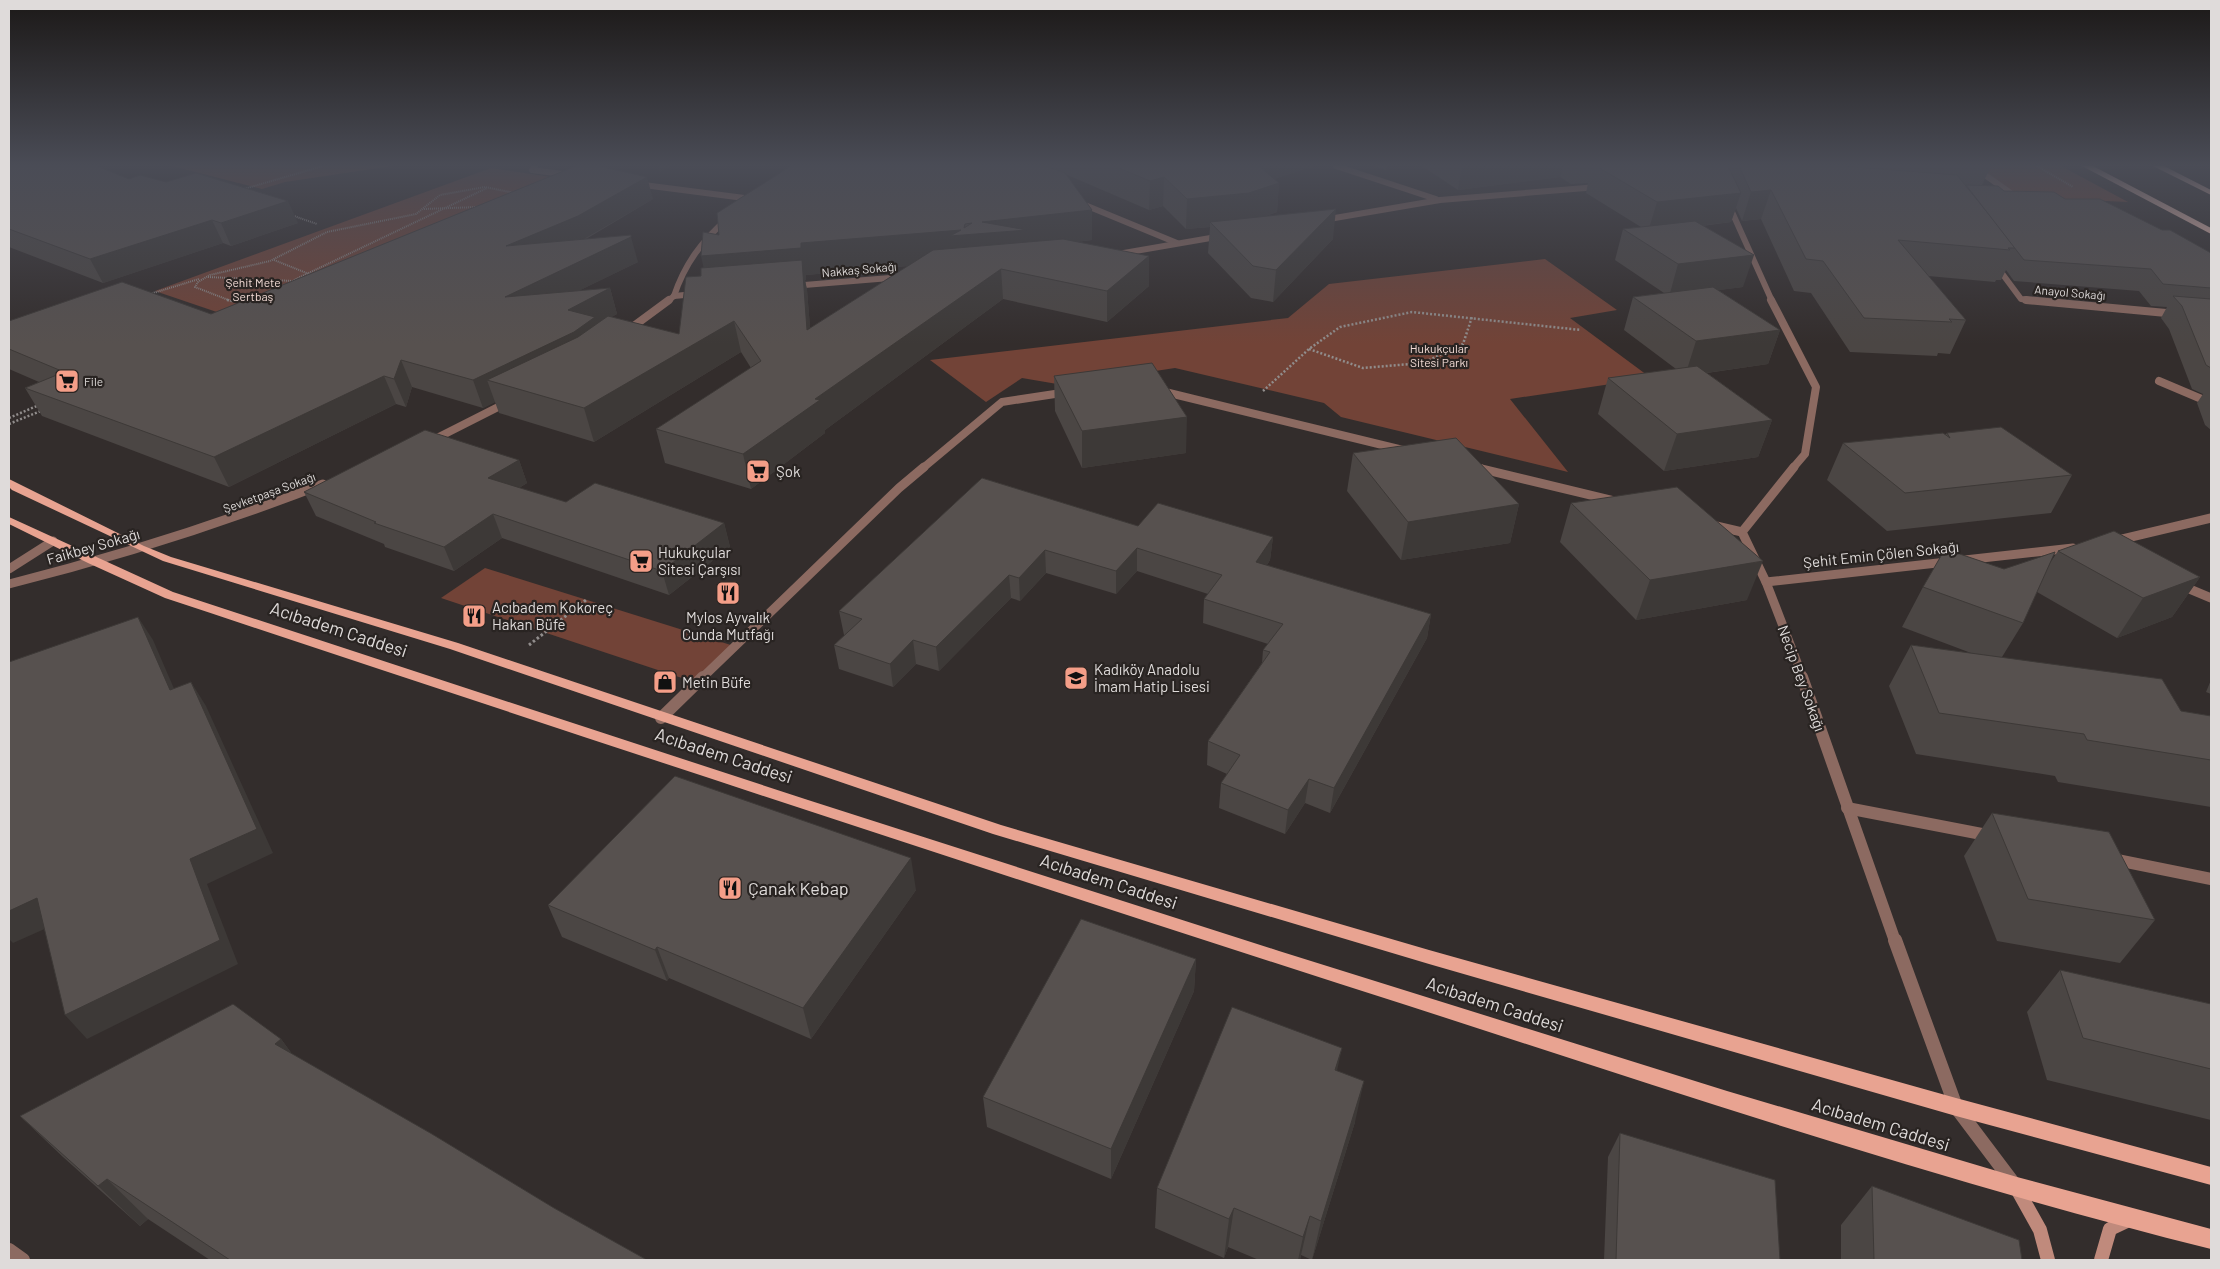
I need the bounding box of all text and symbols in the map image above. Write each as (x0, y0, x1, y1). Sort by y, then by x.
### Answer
street label: Nakkaş Sokağı (821, 259, 897, 279)
park label: Şehit Mete Sertbaş (225, 275, 281, 303)
street label: Anayol Sokağı (2034, 282, 2106, 302)
park label: Hukukçular Sitesi Parkı (1410, 341, 1469, 369)
supermarket icon: File (54, 368, 80, 394)
place label: File (84, 374, 103, 388)
supermarket icon: Şok (745, 458, 771, 484)
place label: Şok (776, 462, 801, 480)
street label: Şevketpaşa Sokağı (221, 469, 317, 515)
street label: Faikbey Sokağı (44, 524, 142, 568)
street label: Şehit Emin Çölen Sokağı (1802, 537, 1960, 571)
place label: Hukukçular Sitesi Çarşısı (658, 543, 741, 578)
supermarket icon: Hukukçular Sitesi Çarşısı (628, 548, 654, 574)
restaurant icon: Mylos Ayvalık Cunda Mutfağı (715, 580, 741, 606)
street label: Acıbadem Caddesi (268, 596, 410, 662)
place label: Acıbadem Kokoreç Hakan Büfe (492, 598, 613, 633)
restaurant icon: Acıbadem Kokoreç Hakan Büfe (461, 603, 487, 629)
place label: Mylos Ayvalık Cunda Mutfağı (682, 608, 774, 643)
street label: Necip Bey Sokağı (1774, 623, 1830, 733)
place label: Kadıköy Anadolu İmam Hatip Lisesi (1094, 660, 1210, 695)
school or university icon: Kadıköy Anadolu İmam Hatip Lisesi (1063, 665, 1089, 691)
shop icon: Metin Büfe (652, 669, 678, 695)
place label: Metin Büfe (682, 673, 751, 691)
street label: Acıbadem Caddesi (653, 722, 795, 788)
street label: Acıbadem Caddesi (1038, 848, 1180, 914)
restaurant icon: Çanak Kebap (717, 875, 743, 901)
place label: Çanak Kebap (748, 877, 849, 899)
street label: Acıbadem Caddesi (1424, 971, 1566, 1037)
street label: Acıbadem Caddesi (1809, 1093, 1953, 1155)

